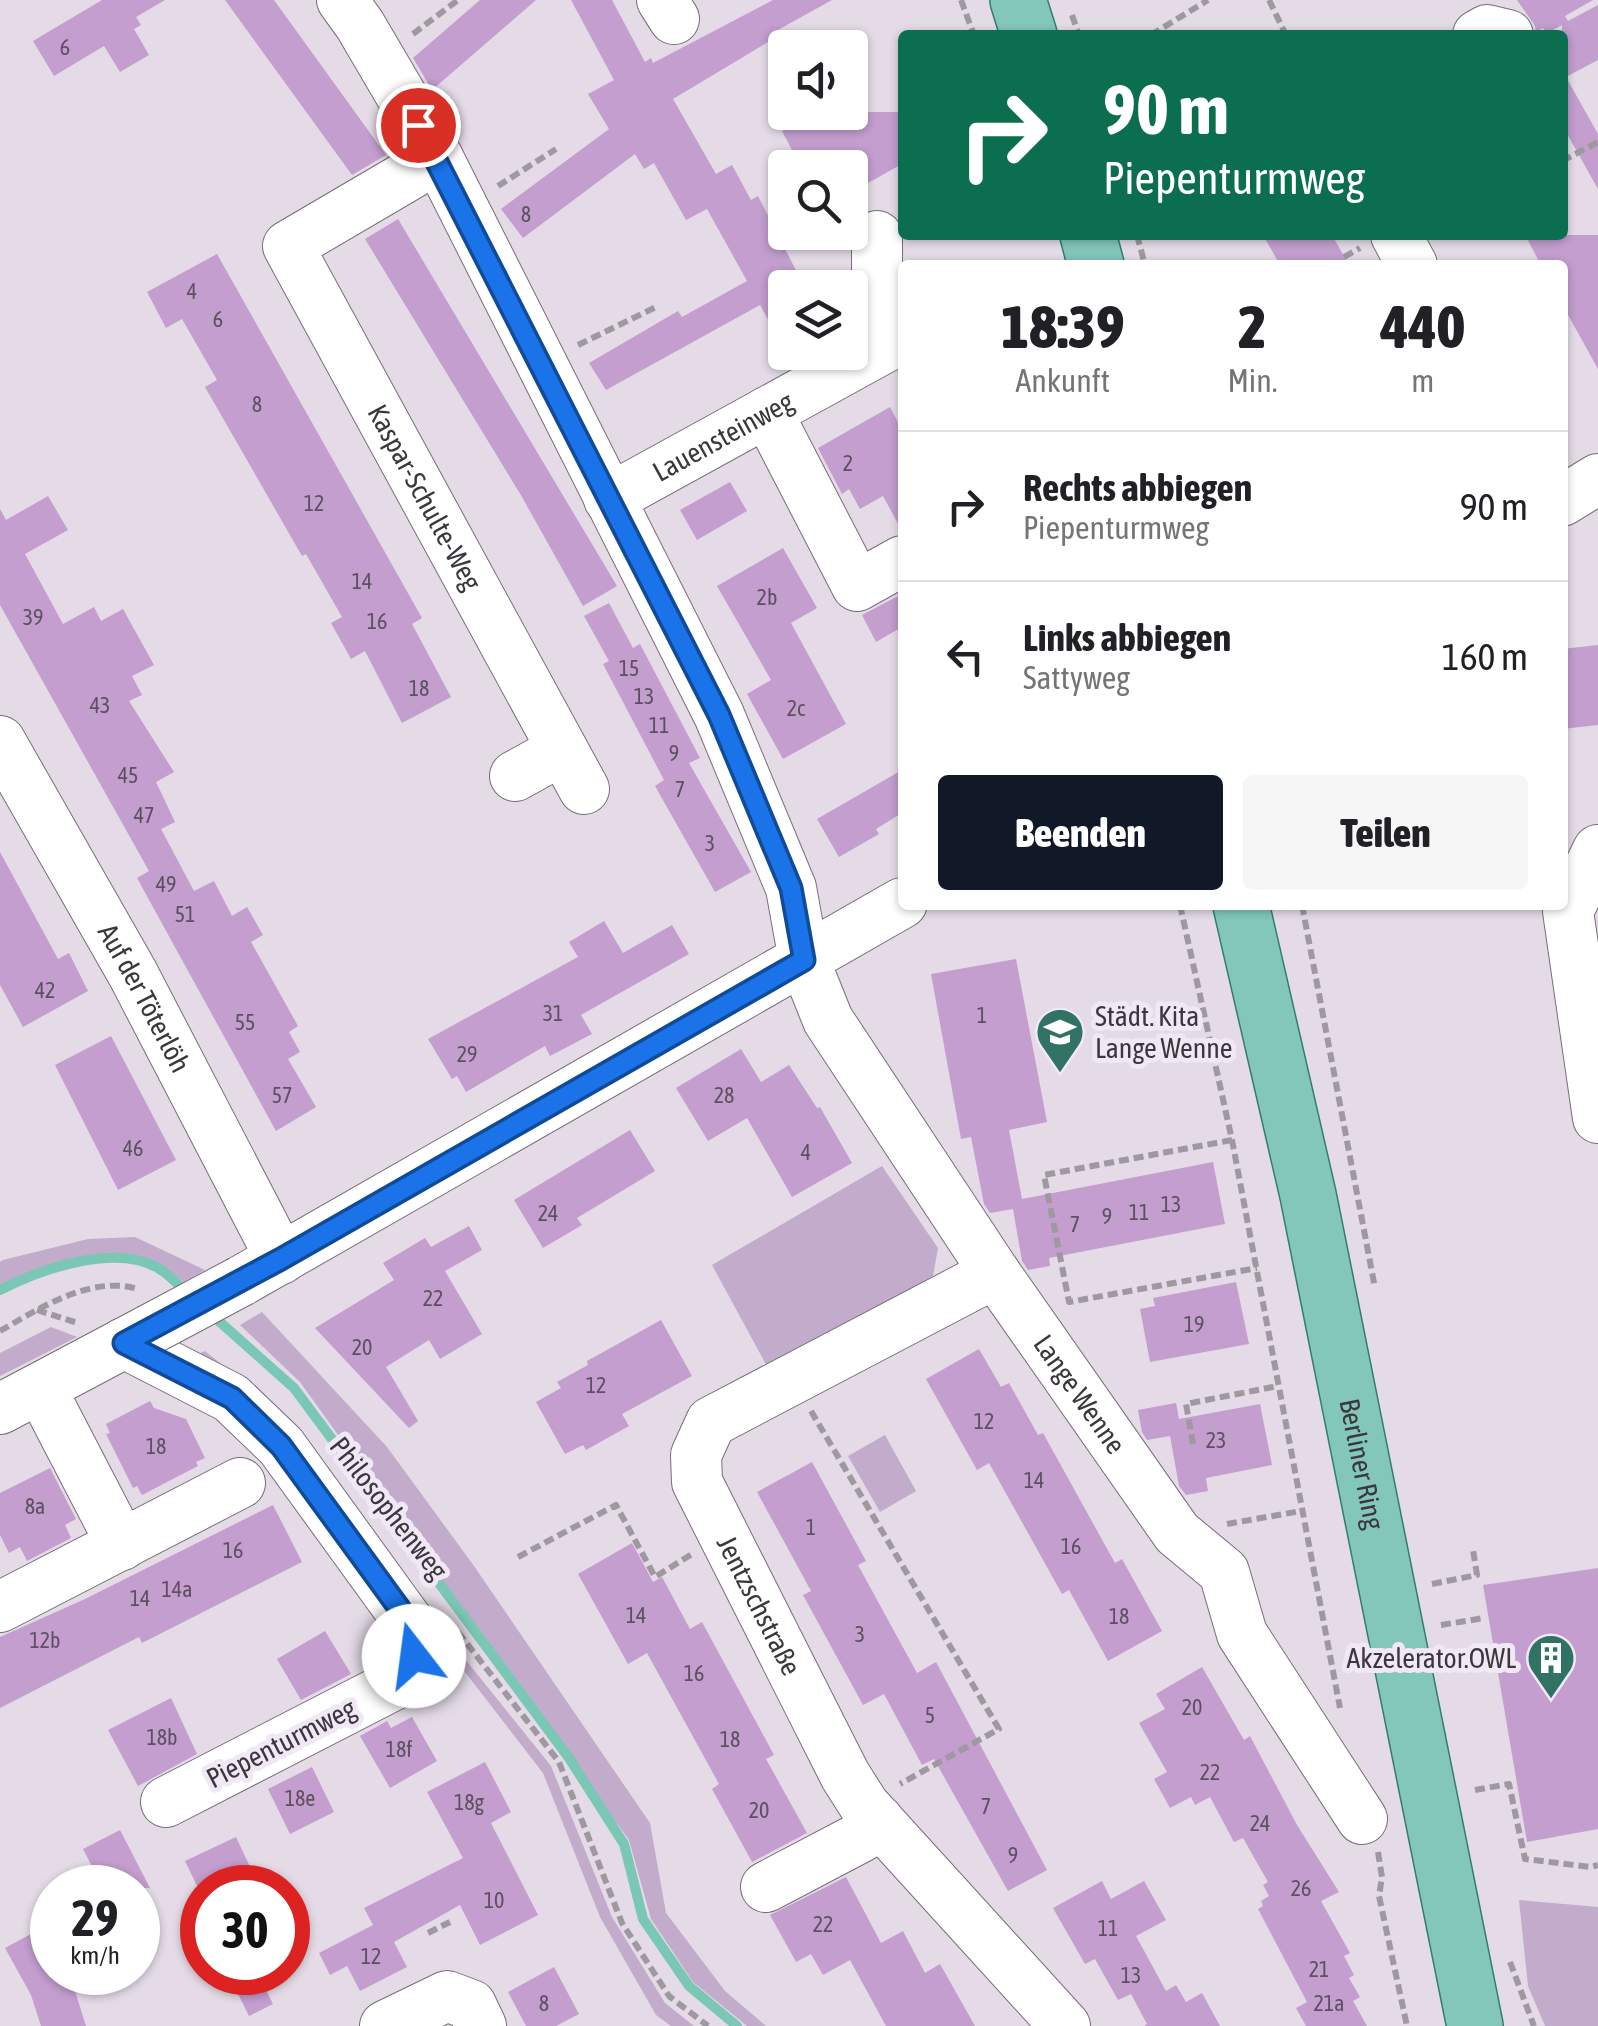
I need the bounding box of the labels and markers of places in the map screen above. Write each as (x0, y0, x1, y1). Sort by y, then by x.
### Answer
pin (376, 83, 461, 168)
place label: Städt. Kita Lange Wenne (1095, 1000, 1233, 1064)
school or university icon: Städt. Kita Lange Wenne (1034, 1006, 1086, 1074)
building icon: Akzelerator.OWL (1525, 1632, 1577, 1700)
place label: Akzelerator.OWL (1347, 1642, 1516, 1674)

